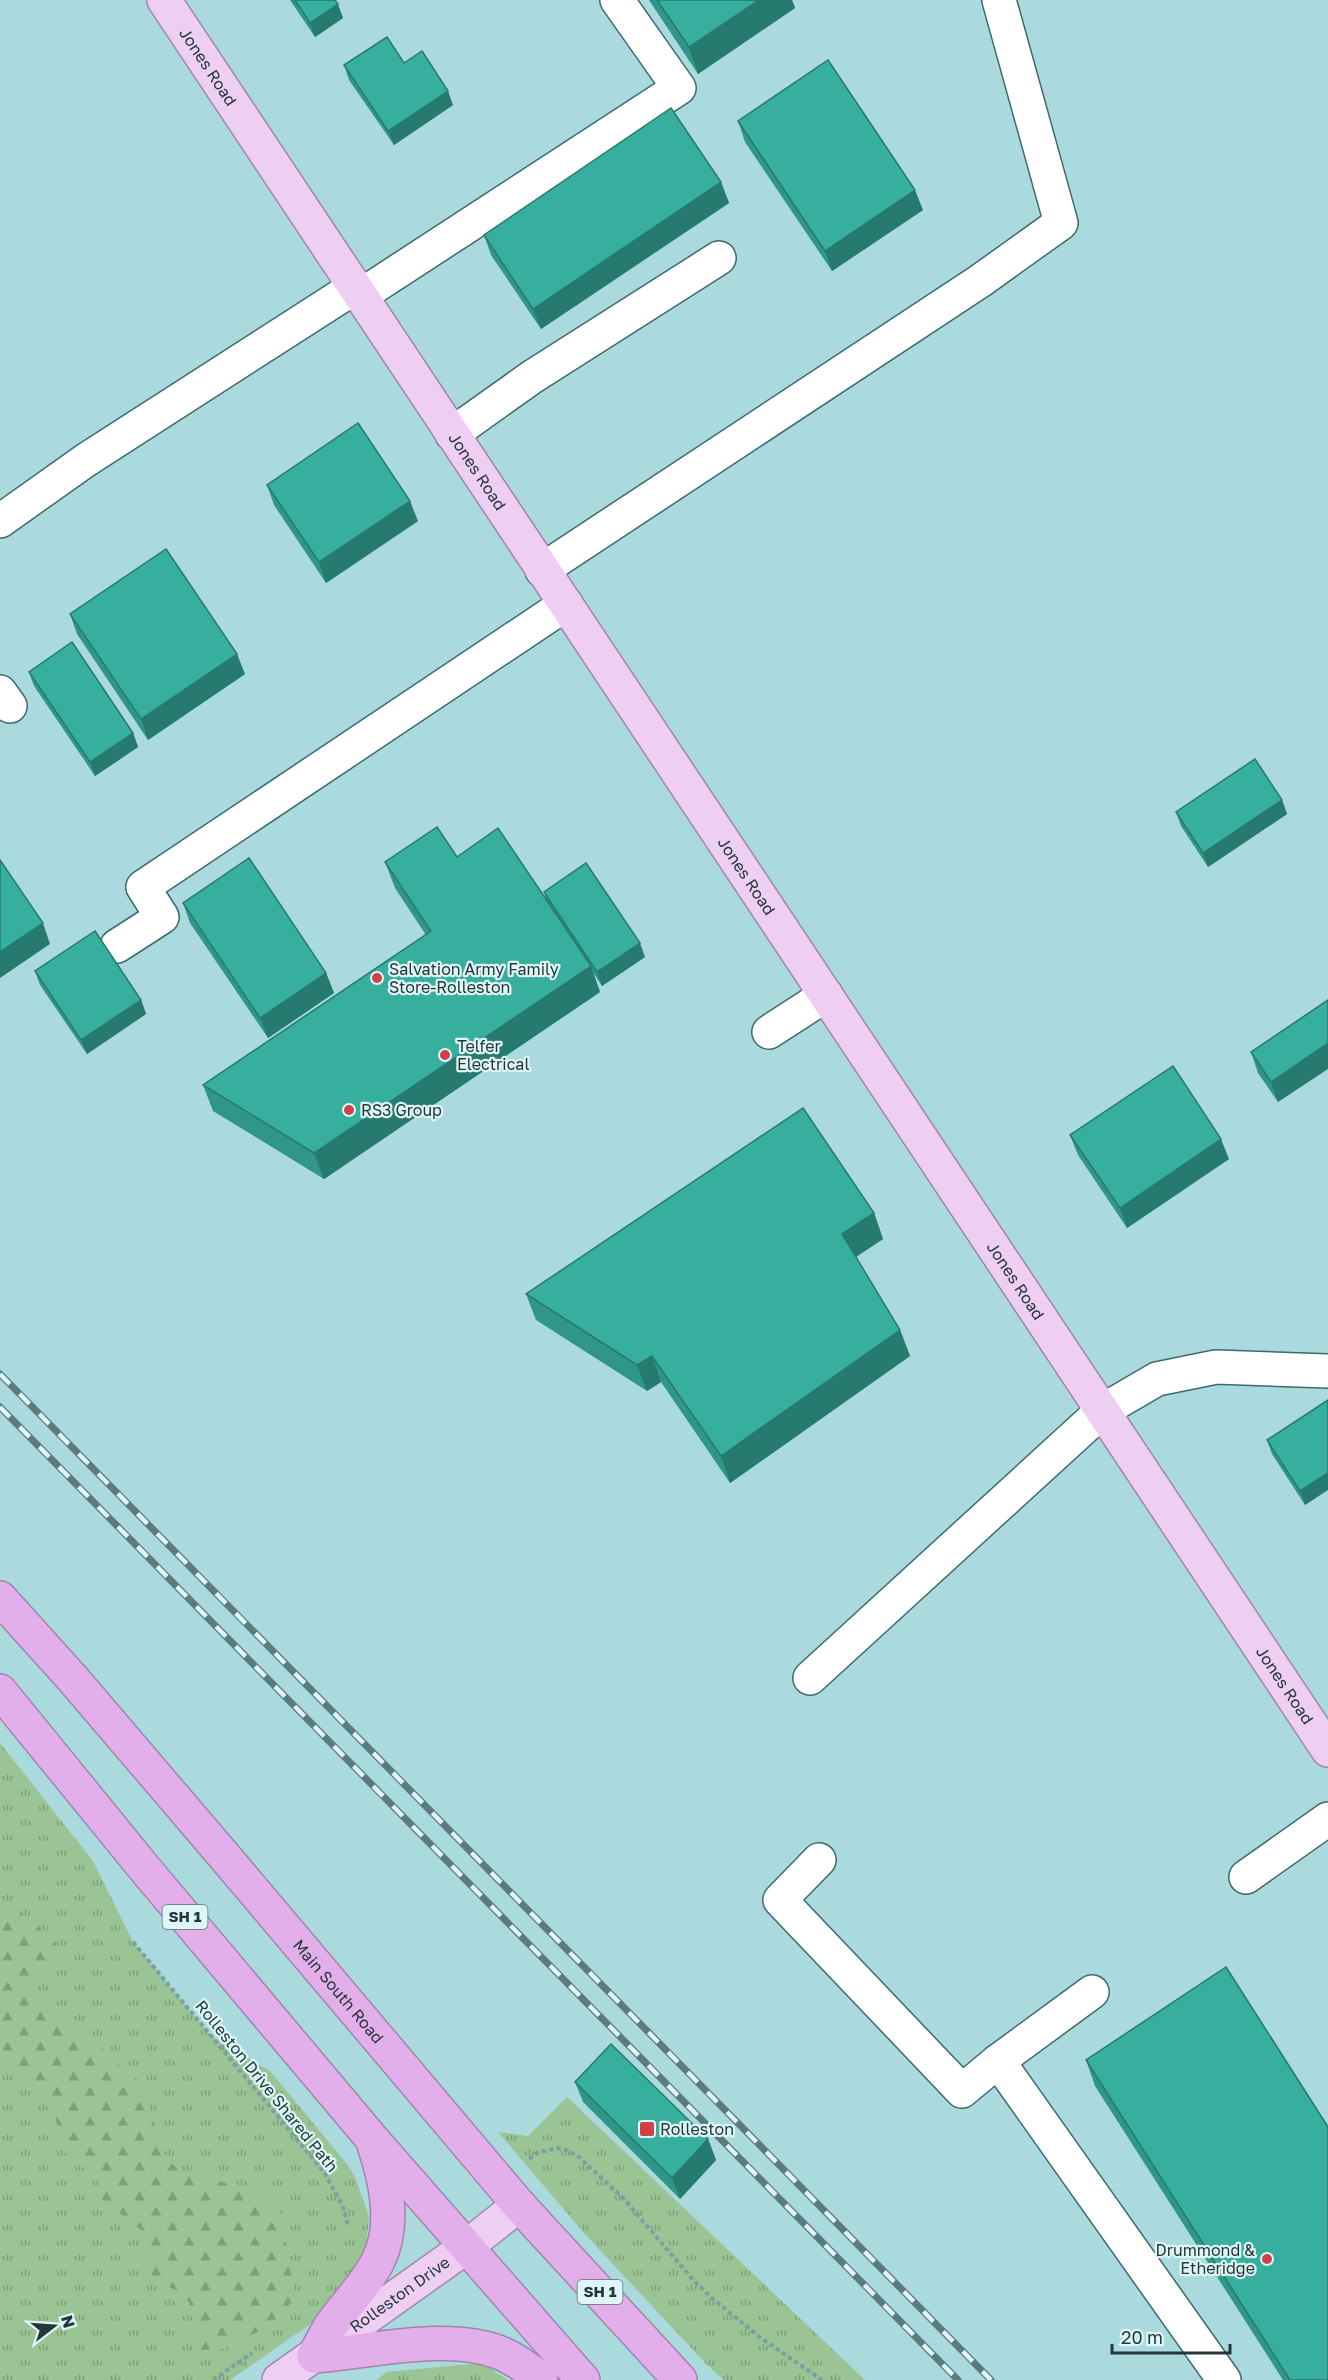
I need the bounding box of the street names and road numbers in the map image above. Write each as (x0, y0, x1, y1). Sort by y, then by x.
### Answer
street label: Jones Road (175, 24, 241, 109)
street label: Jones Road (444, 429, 511, 514)
street label: Jones Road (714, 833, 780, 919)
street label: Jones Road (983, 1238, 1049, 1323)
street label: Jones Road (1252, 1643, 1318, 1728)
road number: SH 1 (162, 1905, 207, 1929)
street label: Main South Road (289, 1935, 388, 2047)
street label: Rolleston Drive Shared Path (191, 1996, 343, 2176)
street label: Rolleston Drive (346, 2252, 453, 2336)
road number: SH 1 (578, 2280, 622, 2304)

